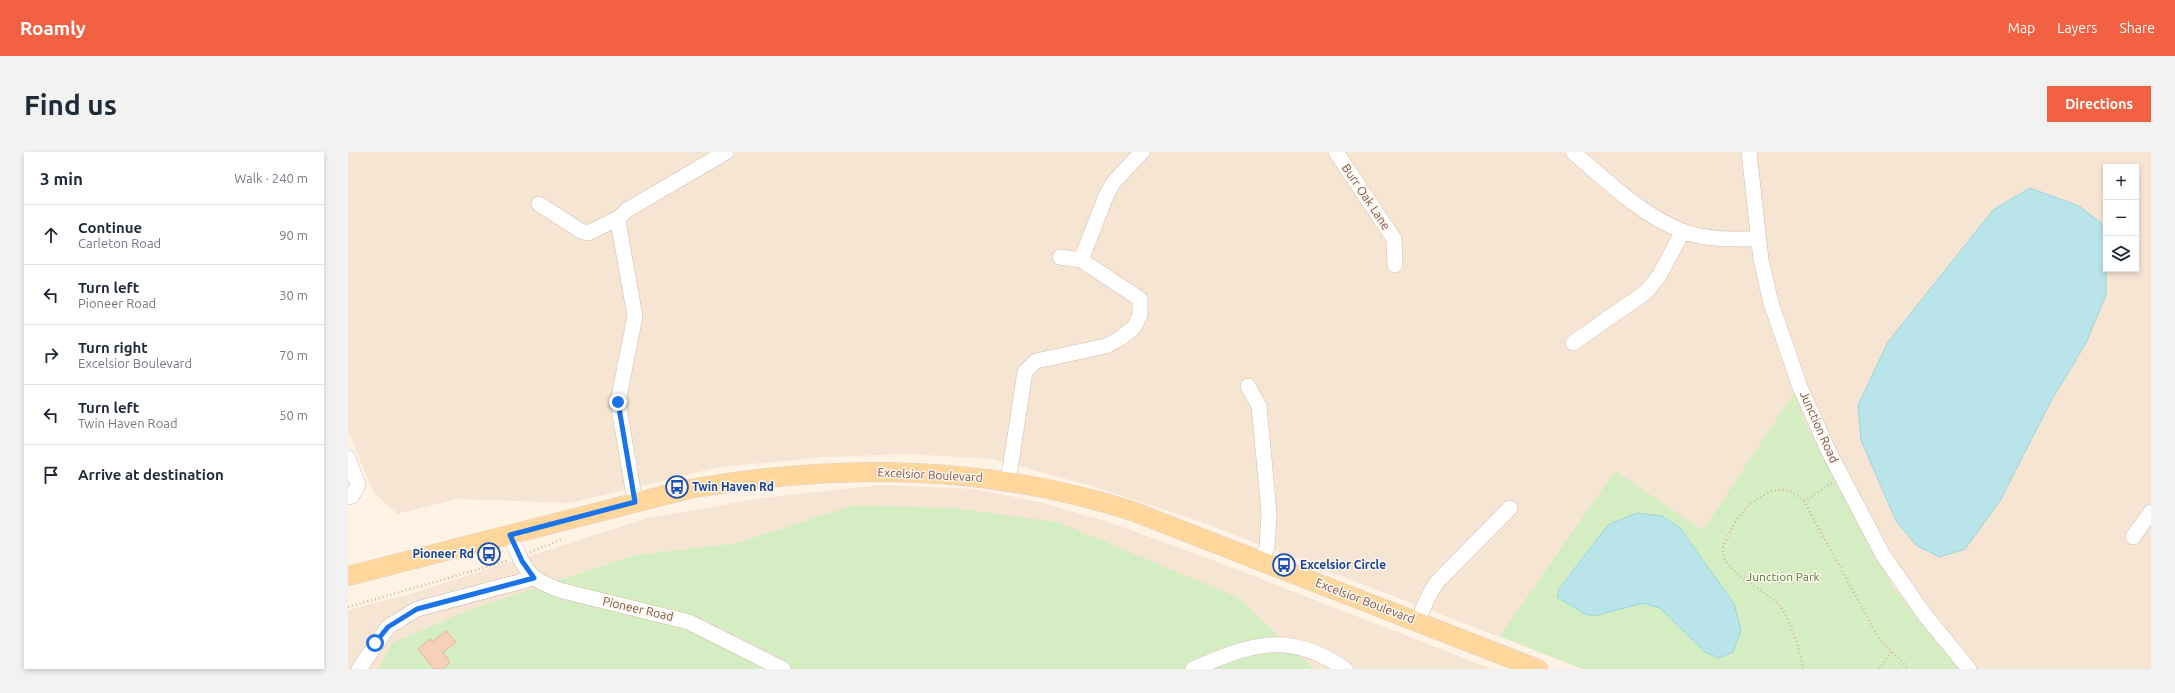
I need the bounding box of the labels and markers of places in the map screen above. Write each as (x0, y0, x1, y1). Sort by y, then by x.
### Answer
bus stop icon: Twin Haven Rd (664, 474, 690, 500)
place label: Twin Haven Rd (692, 480, 774, 493)
bus stop icon: Pioneer Rd (476, 541, 502, 567)
place label: Pioneer Rd (412, 547, 474, 560)
bus stop icon: Excelsior Circle (1271, 552, 1297, 578)
place label: Excelsior Circle (1300, 558, 1386, 571)

